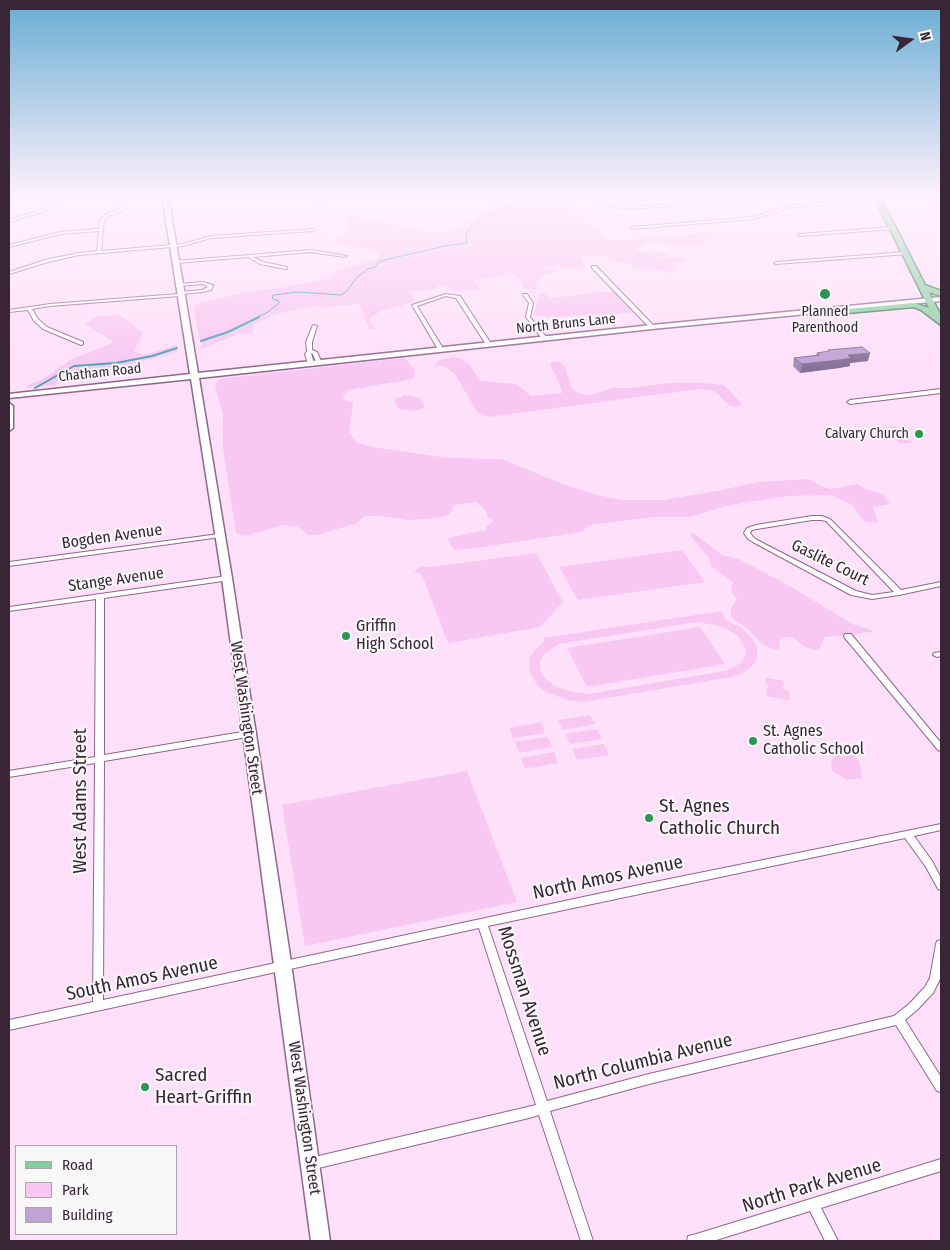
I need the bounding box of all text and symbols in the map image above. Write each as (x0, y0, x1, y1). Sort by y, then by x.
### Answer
north arrow (885, 15, 935, 65)
text: N (916, 30, 934, 42)
marker: Planned Parenthood (818, 287, 832, 301)
place label: Planned Parenthood (792, 304, 858, 336)
street label: North Bruns Lane (516, 310, 616, 338)
street label: Chatham Road (58, 360, 142, 386)
place label: Calvary Church (825, 426, 909, 442)
marker: Calvary Church (913, 428, 925, 440)
street label: Bogden Avenue (61, 520, 163, 554)
street label: Gaslite Court (788, 536, 872, 590)
street label: Stange Avenue (67, 564, 165, 596)
place label: Griffin High School (356, 617, 434, 655)
marker: Griffin High School (340, 630, 352, 642)
street label: West Washington Street (226, 640, 266, 796)
place label: St. Agnes Catholic School (763, 722, 864, 760)
street label: West Adams Street (70, 728, 92, 874)
marker: St. Agnes Catholic School (747, 735, 759, 747)
place label: St. Agnes Catholic Church (659, 796, 780, 840)
marker: St. Agnes Catholic Church (643, 812, 655, 824)
street label: North Amos Avenue (531, 851, 685, 905)
street label: Mossman Avenue (492, 923, 556, 1059)
street label: South Amos Avenue (64, 952, 220, 1006)
street label: North Columbia Avenue (551, 1029, 735, 1095)
street label: West Washington Street (284, 1040, 324, 1196)
place label: Sacred Heart-Griffin (155, 1065, 252, 1109)
marker: Sacred Heart-Griffin (139, 1081, 151, 1093)
legend (15, 1145, 178, 1235)
street label: North Park Avenue (740, 1154, 884, 1218)
text: Road (62, 1156, 93, 1174)
text: Park (62, 1181, 89, 1199)
text: Building (62, 1206, 113, 1224)

